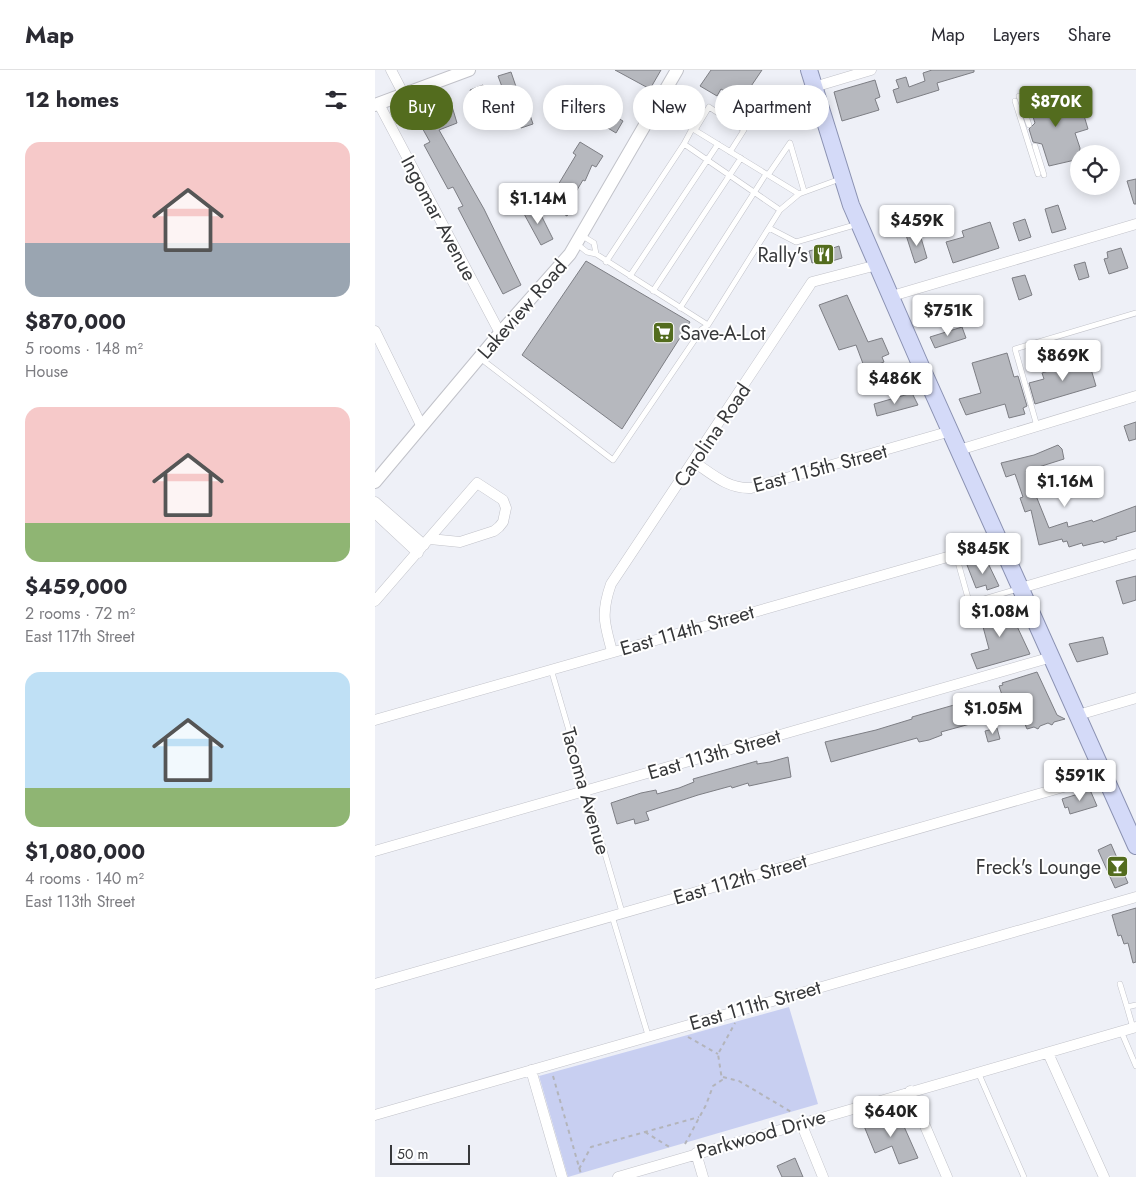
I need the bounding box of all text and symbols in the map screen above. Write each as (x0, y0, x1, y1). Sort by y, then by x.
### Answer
text: Map (25, 17, 74, 52)
text: Map (931, 22, 965, 48)
text: Layers (993, 22, 1040, 48)
text: Share (1068, 22, 1111, 48)
text: 12 homes (25, 85, 119, 115)
chip: Buy (390, 85, 453, 130)
chip: Rent (463, 85, 533, 130)
chip: Filters (543, 85, 623, 130)
chip: New (633, 85, 705, 130)
chip: Apartment (715, 85, 829, 130)
pin: $870K (1021, 85, 1091, 128)
icon: filters (322, 86, 350, 114)
text: $870K (1030, 90, 1082, 113)
map controls (1070, 145, 1120, 195)
button: locate (1070, 145, 1120, 195)
street label: Ingomar Avenue (393, 150, 484, 286)
icon: home (143, 175, 233, 265)
pin: $1.14M (497, 182, 579, 225)
text: $1.14M (510, 187, 566, 210)
pin: $459K (882, 204, 952, 247)
text: $459K (890, 209, 944, 232)
place label: Rally's (757, 241, 808, 270)
restaurant icon: Rally's (812, 243, 836, 267)
street label: Lakeview Road (471, 253, 574, 366)
pin: $751K (913, 294, 983, 337)
text: $751K (923, 299, 973, 322)
text: $870,000 (25, 307, 126, 337)
place label: Save-A-Lot (680, 319, 766, 348)
supermarket icon: Save-A-Lot (652, 321, 676, 345)
text: 5 rooms · 148 m² (25, 337, 143, 360)
pin: $869K (1028, 340, 1098, 382)
text: $869K (1037, 344, 1089, 367)
text: House (25, 360, 68, 383)
pin: $486K (860, 362, 930, 405)
text: $486K (868, 367, 922, 390)
street label: Carolina Road (667, 377, 758, 493)
street label: East 115th Street (750, 437, 891, 500)
icon: home (143, 440, 233, 530)
pin: $1.16M (1024, 466, 1106, 508)
text: $1.16M (1037, 470, 1093, 493)
pin: $845K (948, 532, 1018, 575)
text: $845K (957, 537, 1009, 560)
text: $459,000 (25, 572, 127, 602)
pin: $1.08M (959, 596, 1041, 638)
street label: East 114th Street (617, 597, 758, 663)
text: $1.08M (971, 600, 1029, 623)
text: 2 rooms · 72 m² (25, 602, 135, 625)
text: East 117th Street (25, 625, 135, 648)
pin: $1.05M (952, 692, 1034, 735)
text: $1.05M (964, 697, 1022, 720)
icon: home (143, 705, 233, 795)
street label: East 113th Street (644, 722, 784, 787)
street label: Tacoma Avenue (554, 724, 618, 858)
pin: $591K (1045, 760, 1115, 802)
text: $591K (1055, 764, 1105, 787)
text: $1,080,000 (25, 837, 145, 867)
street label: East 112th Street (670, 846, 811, 912)
place label: Freck's Lounge (976, 853, 1101, 882)
bar icon: Freck's Lounge (1105, 855, 1129, 879)
text: 4 rooms · 140 m² (25, 867, 144, 890)
text: East 113th Street (25, 890, 135, 913)
street label: East 111th Street (686, 973, 824, 1038)
pin: $640K (856, 1096, 926, 1138)
text: $640K (864, 1100, 918, 1123)
street label: Parkwood Drive (693, 1102, 829, 1167)
scale bar (390, 1142, 470, 1165)
text: 50 m (397, 1144, 428, 1164)

